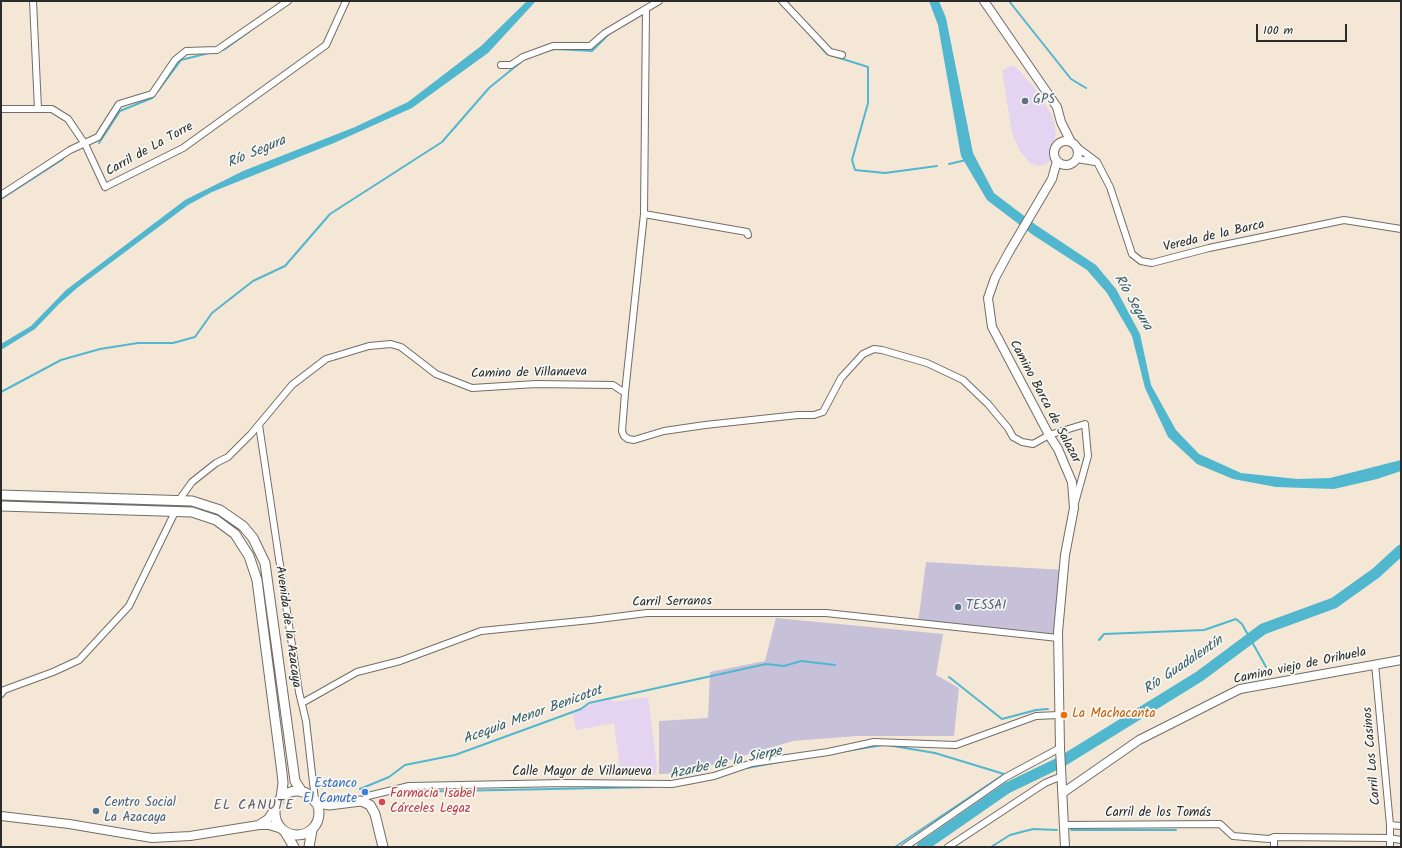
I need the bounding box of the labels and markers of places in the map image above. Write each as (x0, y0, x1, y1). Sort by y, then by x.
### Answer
place label: GPS (1033, 93, 1055, 109)
marker: GPS (1020, 96, 1030, 106)
place label: TESSAI (966, 599, 1006, 615)
marker: TESSAI (953, 602, 963, 612)
place label: La Machacanta (1072, 707, 1156, 723)
marker: La Machacanta (1059, 710, 1069, 720)
place label: Estanco El Canute (303, 777, 357, 808)
marker: Estanco El Canute (360, 787, 370, 797)
place label: Farmacia Isabel Cárceles Legaz (390, 787, 475, 818)
place label: Centro Social La Azacaya (104, 796, 176, 827)
marker: Farmacia Isabel Cárceles Legaz (377, 797, 387, 807)
marker: Centro Social La Azacaya (91, 806, 101, 816)

